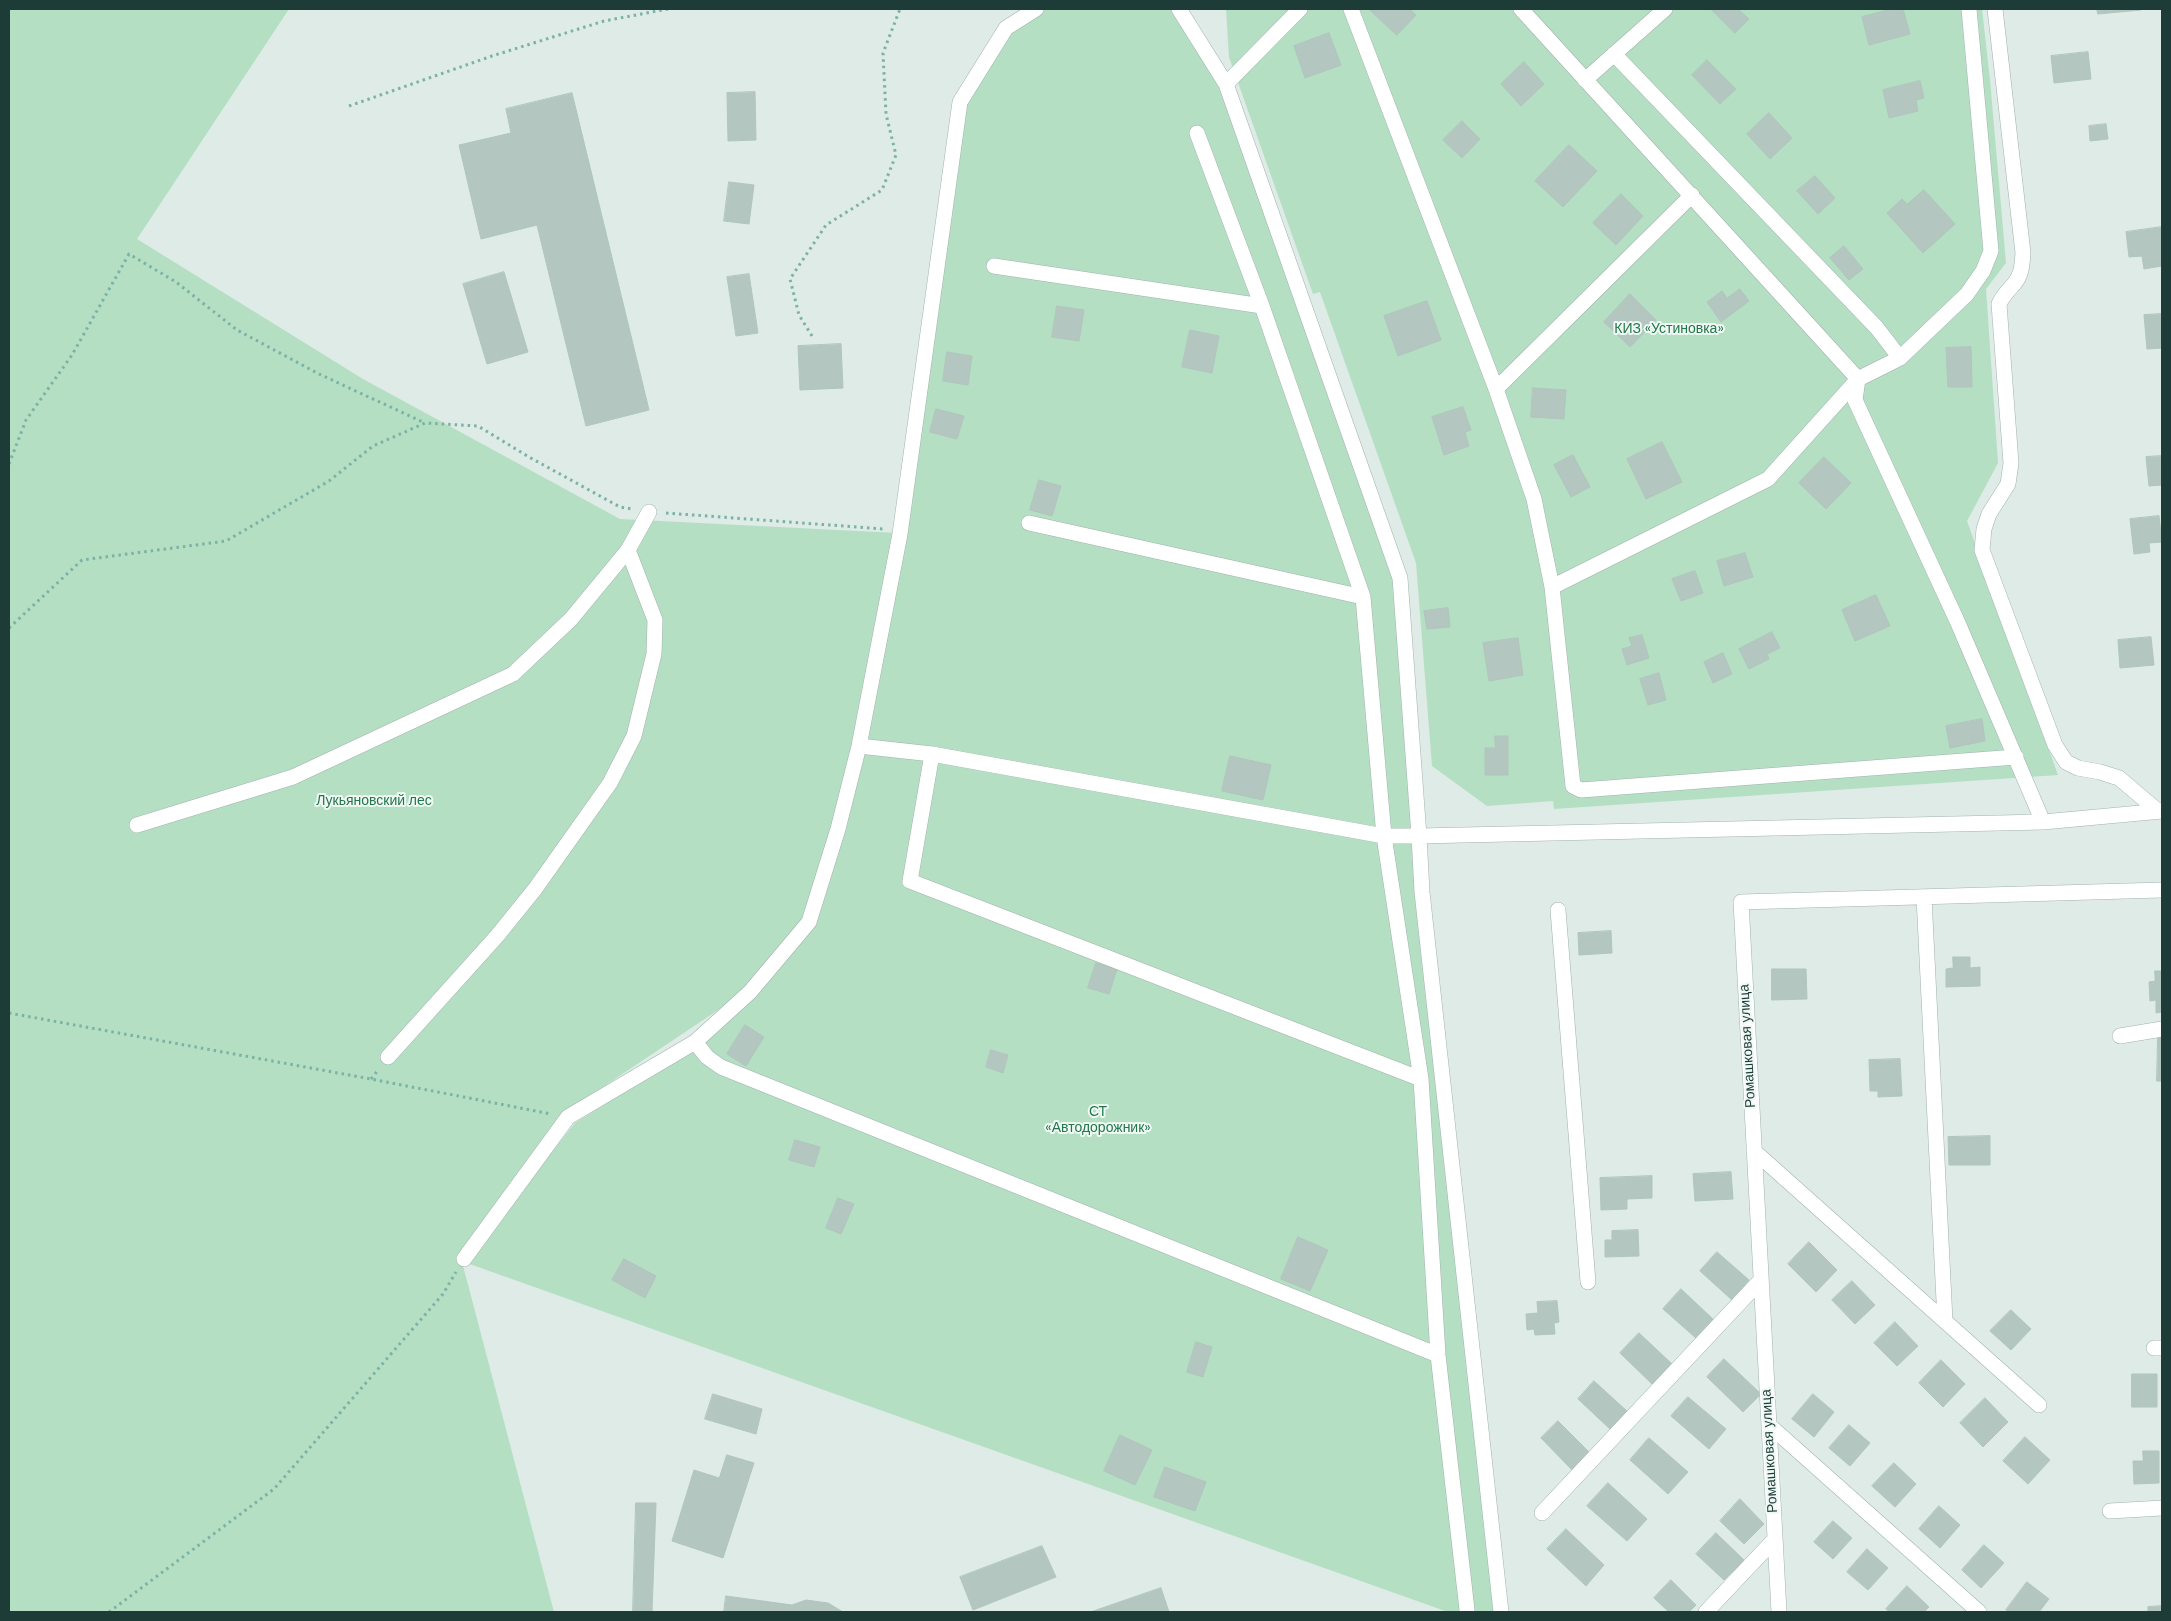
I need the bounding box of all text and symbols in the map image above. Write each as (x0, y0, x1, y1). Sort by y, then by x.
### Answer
park label: КИЗ «Устиновка» (1614, 321, 1724, 337)
park label: Лукьяновский лес (316, 793, 432, 809)
street label: Ромашковая улица (1736, 984, 1760, 1108)
park label: СТ «Автодорожник» (1045, 1104, 1151, 1136)
street label: Ромашковая улица (1758, 1389, 1782, 1513)

